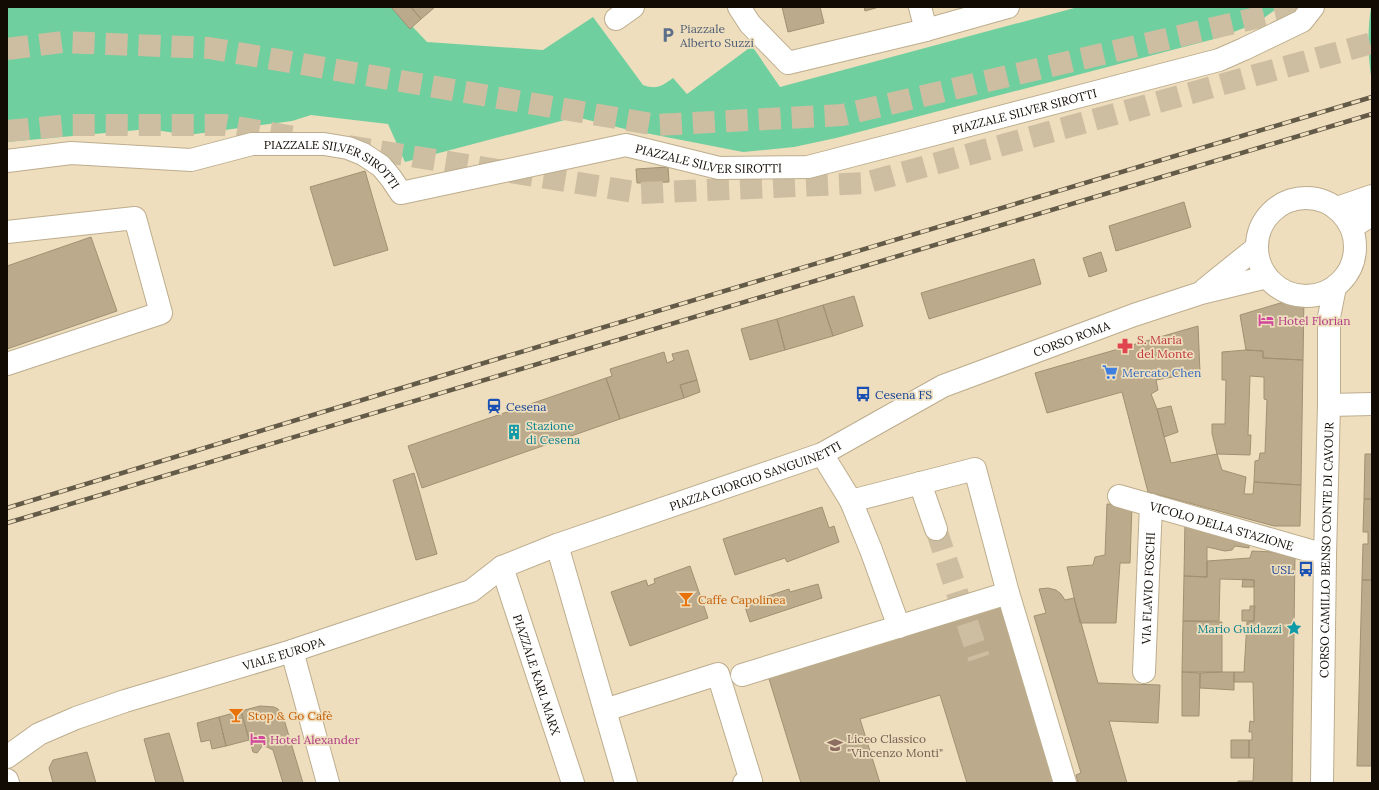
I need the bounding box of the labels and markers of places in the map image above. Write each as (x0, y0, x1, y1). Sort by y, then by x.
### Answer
place label: Piazzale Alberto Suzzi (679, 21, 754, 50)
parking icon: Piazzale Alberto Suzzi (659, 26, 677, 44)
hotel icon: Hotel Florian (1257, 311, 1275, 329)
place label: Hotel Florian (1278, 313, 1351, 328)
place label: S. Maria del Monte (1137, 332, 1194, 361)
pharmacy icon: S. Maria del Monte (1116, 337, 1134, 355)
supermarket icon: Mercato Chen (1101, 363, 1119, 381)
place label: Mercato Chen (1122, 365, 1201, 380)
bus stop icon: Cesena FS (854, 385, 872, 403)
place label: Cesena FS (875, 387, 932, 402)
station icon: Cesena (485, 397, 503, 415)
place label: Cesena (506, 399, 546, 414)
place label: Stazione di Cesena (526, 418, 580, 447)
building icon: Stazione di Cesena (505, 423, 523, 441)
bus stop icon: USL (1297, 560, 1315, 578)
place label: USL (1271, 562, 1294, 577)
bar icon: Caffe Capolinea (677, 590, 695, 608)
place label: Caffe Capolinea (698, 592, 786, 607)
place icon: Mario Guidazzi (1285, 619, 1303, 637)
place label: Mario Guidazzi (1197, 621, 1282, 636)
bar icon: Stop & Go Cafè (227, 706, 245, 724)
place label: Stop & Go Cafè (248, 708, 333, 723)
hotel icon: Hotel Alexander (249, 730, 267, 748)
place label: Liceo Classico "Vincenzo Monti" (847, 731, 943, 760)
place label: Hotel Alexander (270, 732, 360, 747)
school or university icon: Liceo Classico "Vincenzo Monti" (826, 736, 844, 754)

